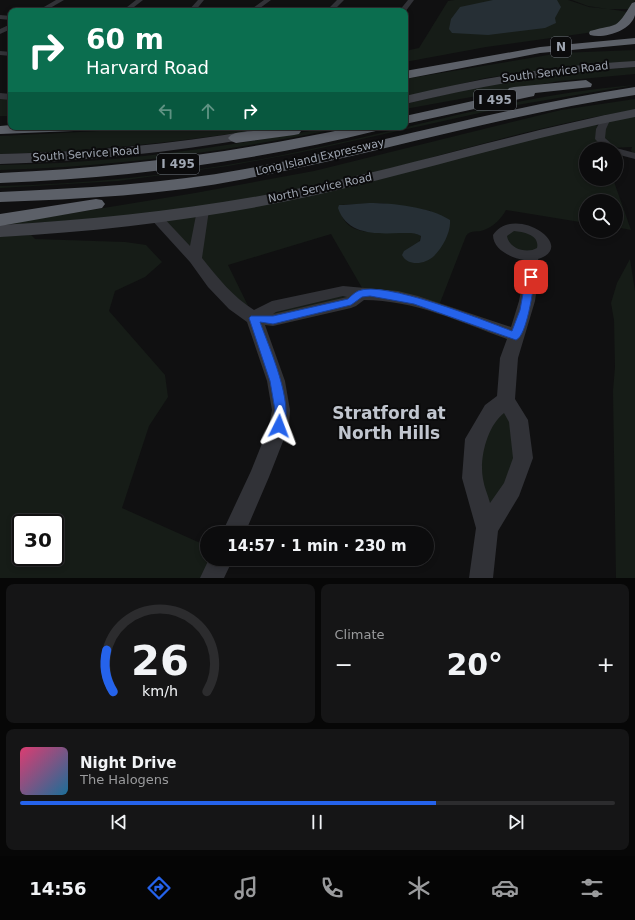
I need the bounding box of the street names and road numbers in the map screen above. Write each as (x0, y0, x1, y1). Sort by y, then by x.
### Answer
road number: N (551, 37, 571, 57)
street label: South Service Road (501, 59, 609, 85)
road number: I 495 (474, 90, 516, 110)
street label: Long Island Expressway (254, 136, 386, 178)
street label: South Service Road (32, 144, 140, 164)
road number: I 495 (157, 154, 199, 174)
street label: North Service Road (267, 171, 373, 205)

